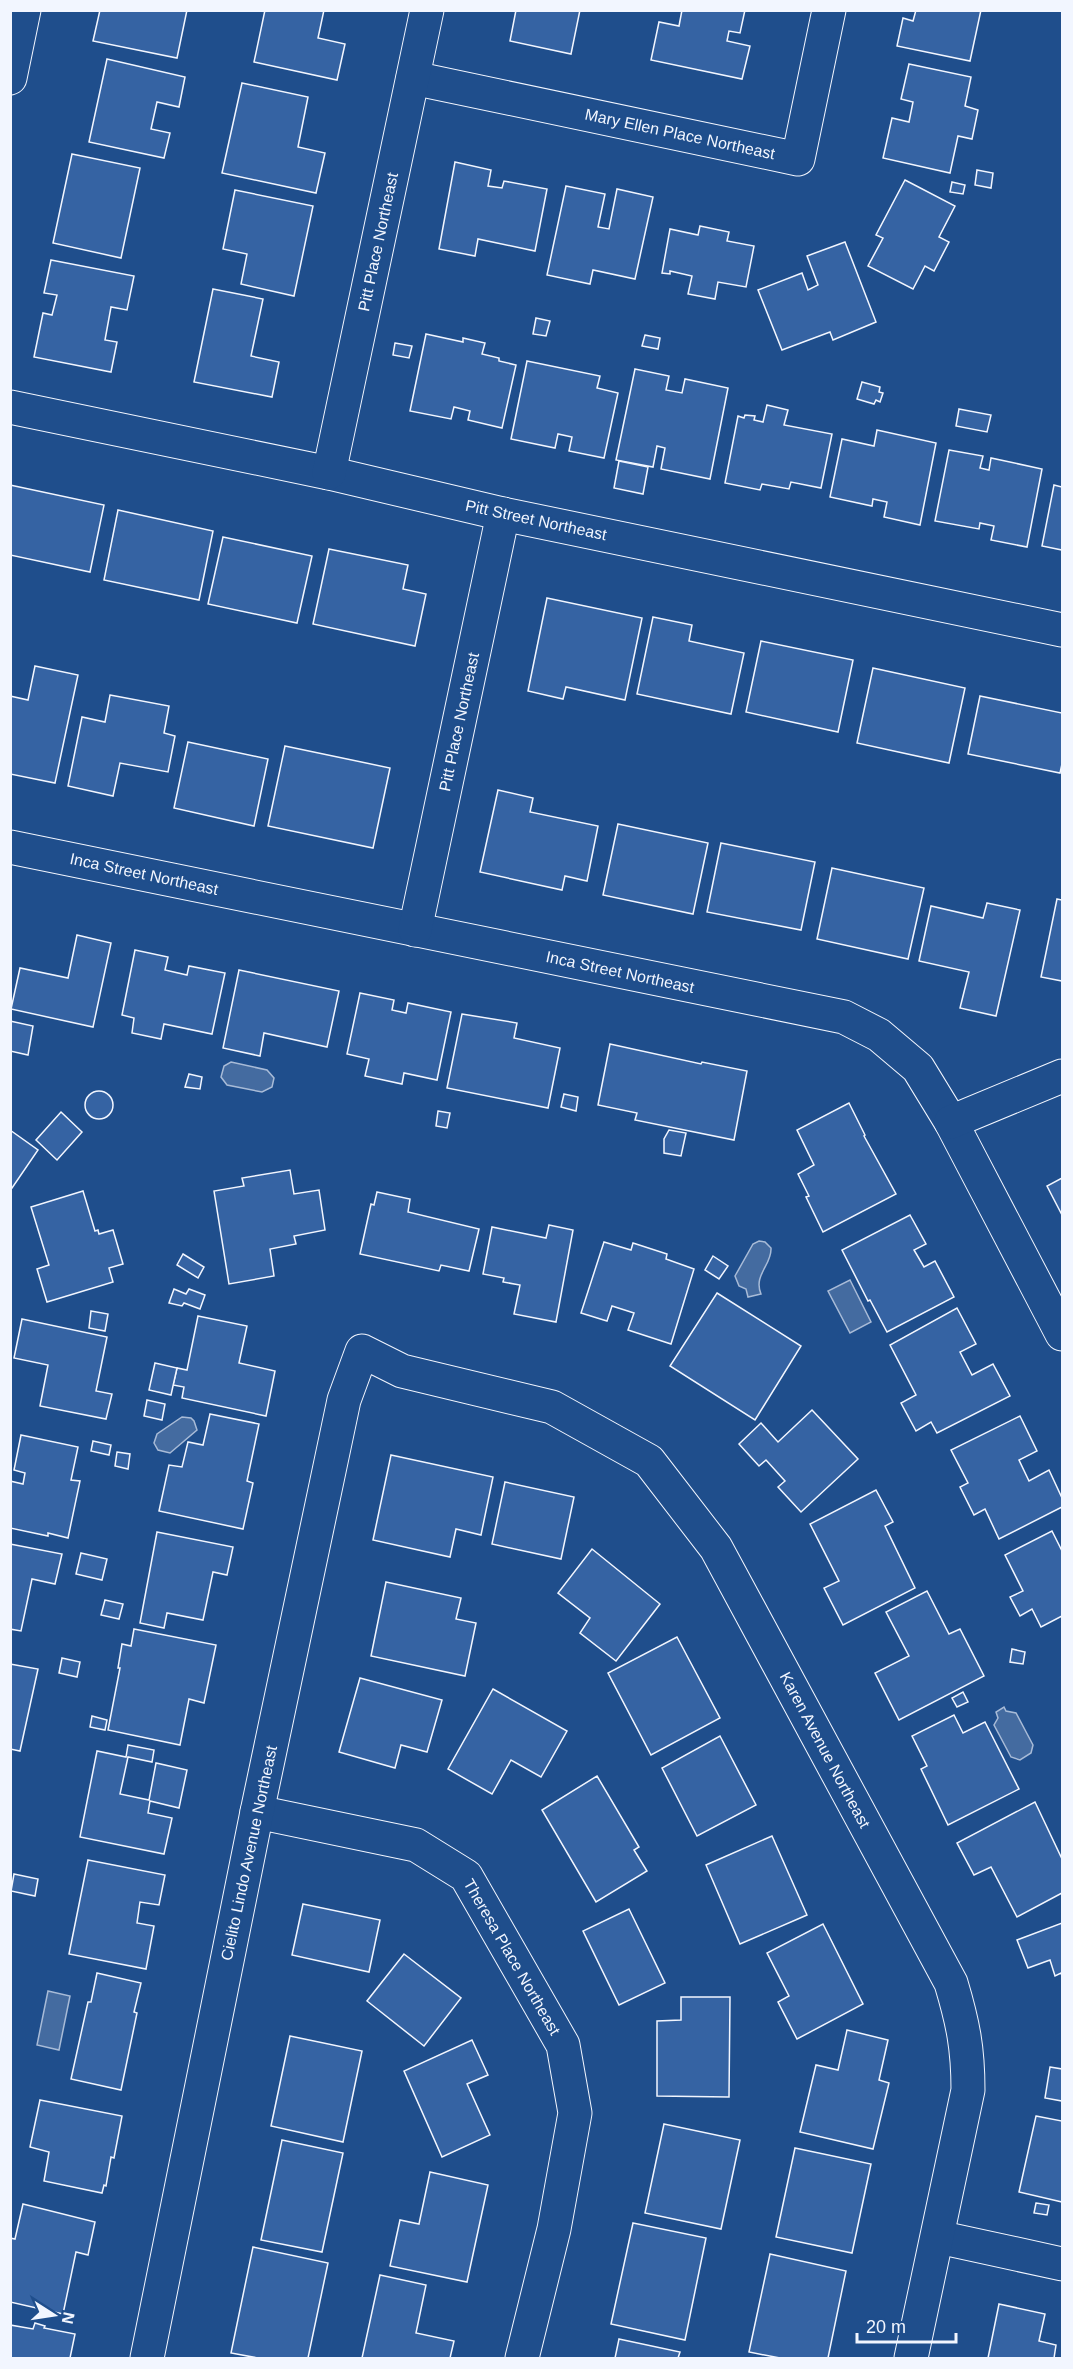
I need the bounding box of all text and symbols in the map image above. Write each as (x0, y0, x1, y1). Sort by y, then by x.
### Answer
street label: Mary Ellen Place Northeast (583, 106, 777, 163)
street label: Pitt Place Northeast (355, 171, 401, 313)
street label: Pitt Street Northeast (464, 497, 609, 543)
street label: Pitt Place Northeast (436, 651, 482, 793)
street label: Inca Street Northeast (68, 850, 220, 898)
street label: Inca Street Northeast (544, 948, 696, 996)
street label: Karen Avenue Northeast (777, 1669, 874, 1831)
street label: Cielito Lindo Avenue Northeast (218, 1743, 280, 1962)
street label: Theresa Place Northeast (460, 1876, 564, 2038)
north arrow (24, 2285, 84, 2345)
scale bar (857, 2306, 956, 2344)
text: N (59, 2311, 78, 2325)
text: 20 m (866, 2317, 906, 2337)

